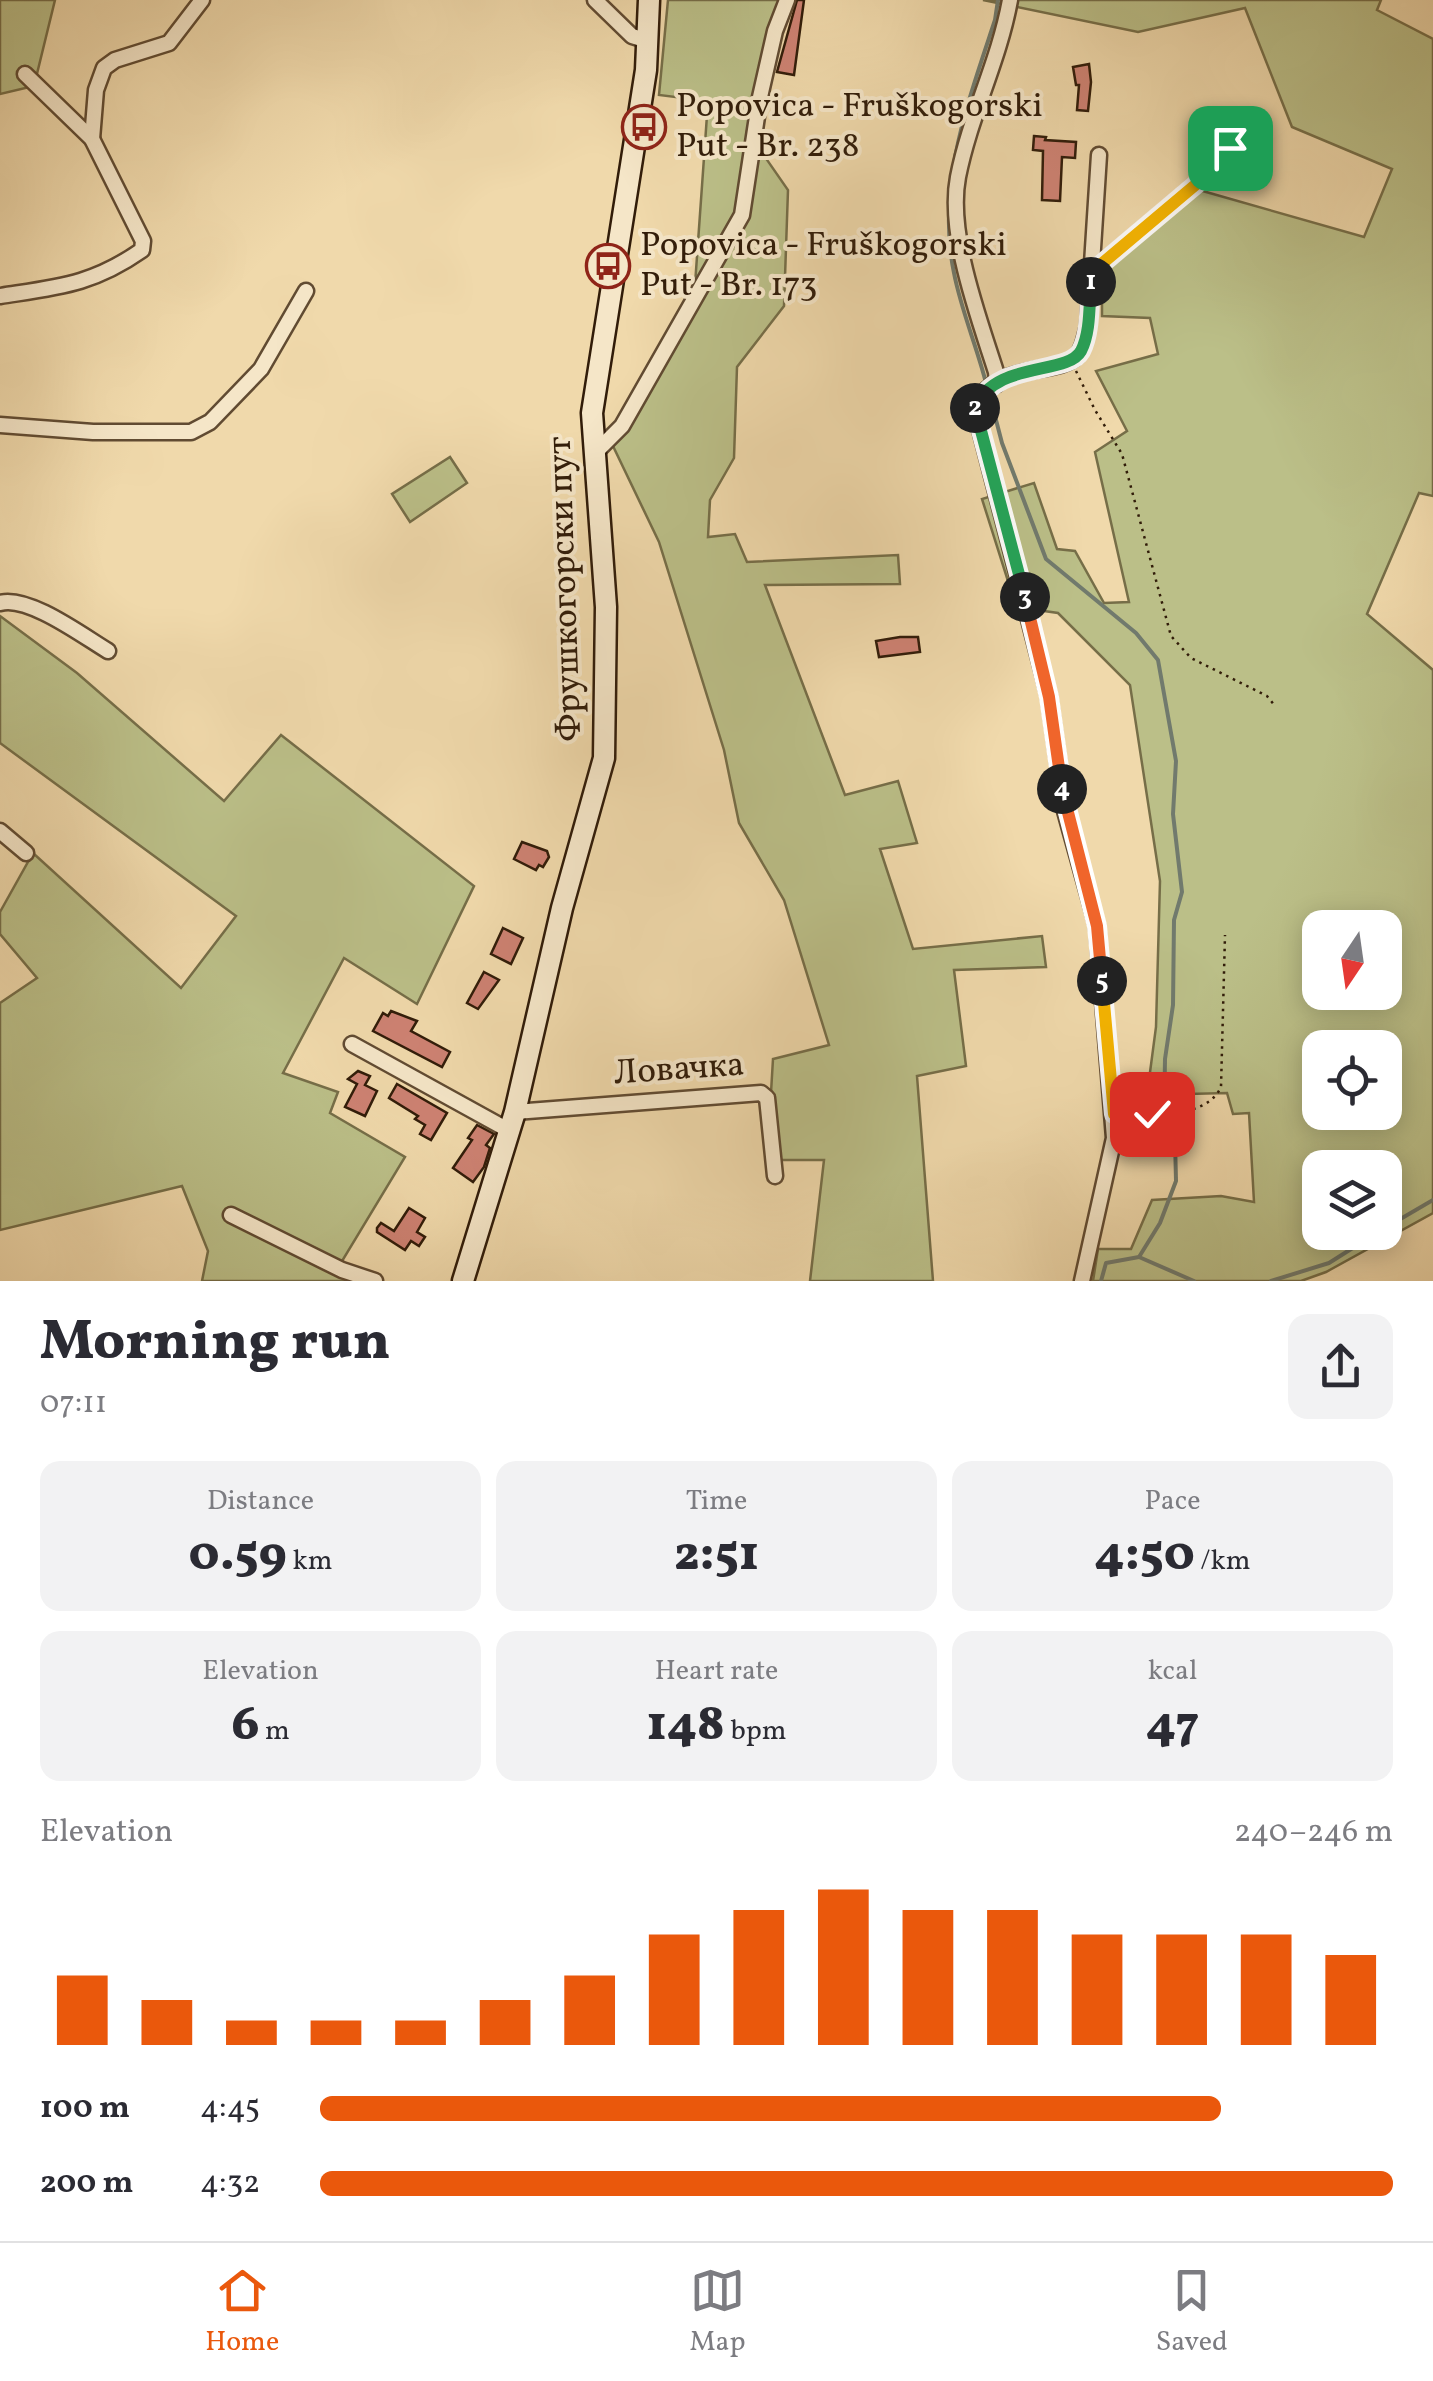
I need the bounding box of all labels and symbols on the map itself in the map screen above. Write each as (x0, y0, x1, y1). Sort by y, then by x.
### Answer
place label: Popovica - Fruškogorski Put - Br. 238 (676, 83, 1043, 171)
bus stop icon: Popovica - Fruškogorski Put - Br. 238 (621, 104, 667, 150)
pin (1188, 106, 1273, 191)
place label: Popovica - Fruškogorski Put - Br. 173 (640, 222, 1007, 310)
bus stop icon: Popovica - Fruškogorski Put - Br. 173 (585, 243, 631, 289)
pin: 1 (1066, 257, 1116, 307)
pin: 2 (950, 383, 1000, 433)
street label: Фрушкогорски пут (537, 435, 595, 743)
pin: 3 (1000, 572, 1050, 622)
pin: 4 (1037, 764, 1087, 814)
north arrow (1302, 910, 1402, 1010)
pin: 5 (1077, 956, 1127, 1006)
street label: Ловачка (612, 1041, 746, 1099)
pin (1110, 1072, 1195, 1157)

